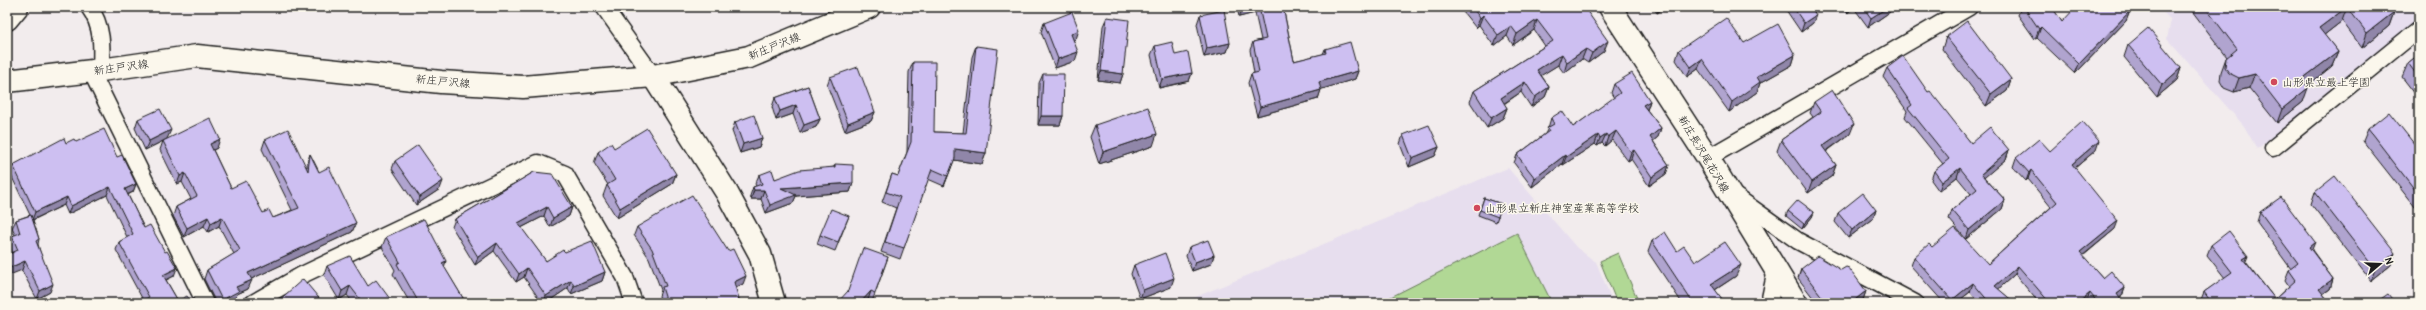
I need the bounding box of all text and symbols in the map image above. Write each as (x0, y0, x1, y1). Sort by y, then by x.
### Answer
street label: 新庄戸沢線 (746, 29, 802, 63)
street label: 新庄戸沢線 (93, 56, 149, 78)
street label: 新庄戸沢線 (415, 72, 471, 90)
place label: 山形県立最上学園 (2282, 75, 2370, 89)
marker: 山形県立最上学園 (2269, 77, 2279, 87)
street label: 新庄長沢尾花沢線 (1675, 113, 1733, 195)
place label: 山形県立新庄神室産業高等学校 (1485, 201, 1639, 215)
marker: 山形県立新庄神室産業高等学校 (1472, 203, 1482, 213)
north arrow (2360, 244, 2400, 284)
text: N (2382, 256, 2397, 266)

